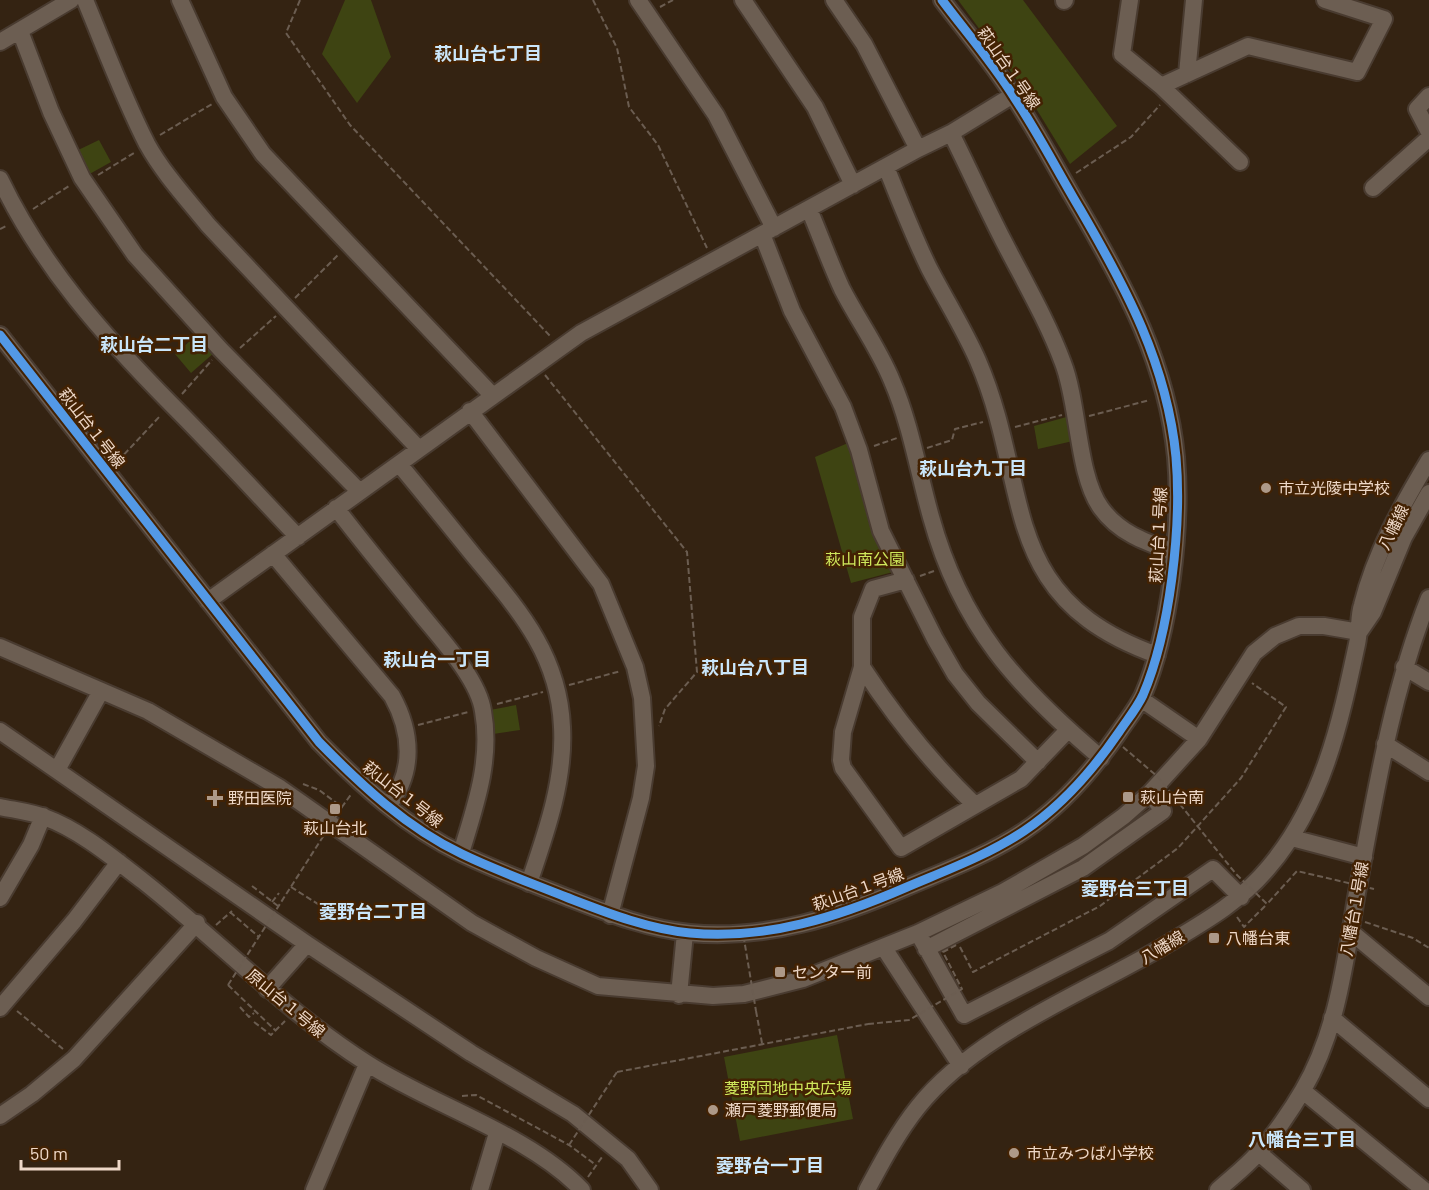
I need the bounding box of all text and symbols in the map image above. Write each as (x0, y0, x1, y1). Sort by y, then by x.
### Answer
street label: 萩山台１号線 (974, 23, 1045, 112)
district label: 萩山台七丁目 (434, 42, 542, 64)
district label: 萩山台二丁目 (100, 333, 208, 355)
street label: 萩山台１号線 (55, 384, 129, 471)
district label: 萩山台九丁目 (919, 457, 1027, 479)
place label: 市立光陵中学校 (1278, 478, 1390, 497)
marker: 市立光陵中学校 (1259, 481, 1273, 495)
street label: 萩山台１号線 (1146, 487, 1170, 583)
street label: 八幡線 (1373, 501, 1412, 553)
park label: 萩山南公園 (825, 549, 905, 568)
district label: 萩山台一丁目 (383, 648, 491, 670)
district label: 萩山台八丁目 (701, 656, 809, 678)
street label: 萩山台１号線 (360, 757, 447, 831)
place label: 萩山台南 (1140, 787, 1204, 806)
place label: 野田医院 (228, 788, 292, 807)
marker: 野田医院 (206, 789, 224, 807)
marker: 萩山台南 (1121, 790, 1135, 804)
marker: 萩山台北 (328, 802, 342, 816)
place label: 萩山台北 (303, 818, 367, 837)
street label: 八幡台１号線 (1336, 860, 1371, 958)
street label: 萩山台１号線 (809, 863, 906, 914)
district label: 菱野台三丁目 (1081, 877, 1189, 899)
district label: 菱野台二丁目 (319, 900, 427, 922)
street label: 八幡線 (1136, 926, 1187, 967)
place label: 八幡台東 (1226, 928, 1290, 947)
marker: 八幡台東 (1207, 931, 1221, 945)
place label: センター前 (792, 962, 872, 981)
street label: 原山台１号線 (243, 964, 329, 1041)
marker: センター前 (773, 965, 787, 979)
park label: 菱野団地中央広場 (724, 1078, 852, 1097)
place label: 瀬戸菱野郵便局 (725, 1100, 837, 1119)
marker: 瀬戸菱野郵便局 (706, 1103, 720, 1117)
district label: 八幡台三丁目 (1248, 1128, 1356, 1150)
scale bar (21, 1133, 118, 1171)
text: 50 m (30, 1142, 68, 1164)
place label: 市立みつば小学校 (1026, 1143, 1154, 1162)
marker: 市立みつば小学校 (1007, 1146, 1021, 1160)
district label: 菱野台一丁目 (716, 1154, 824, 1176)

